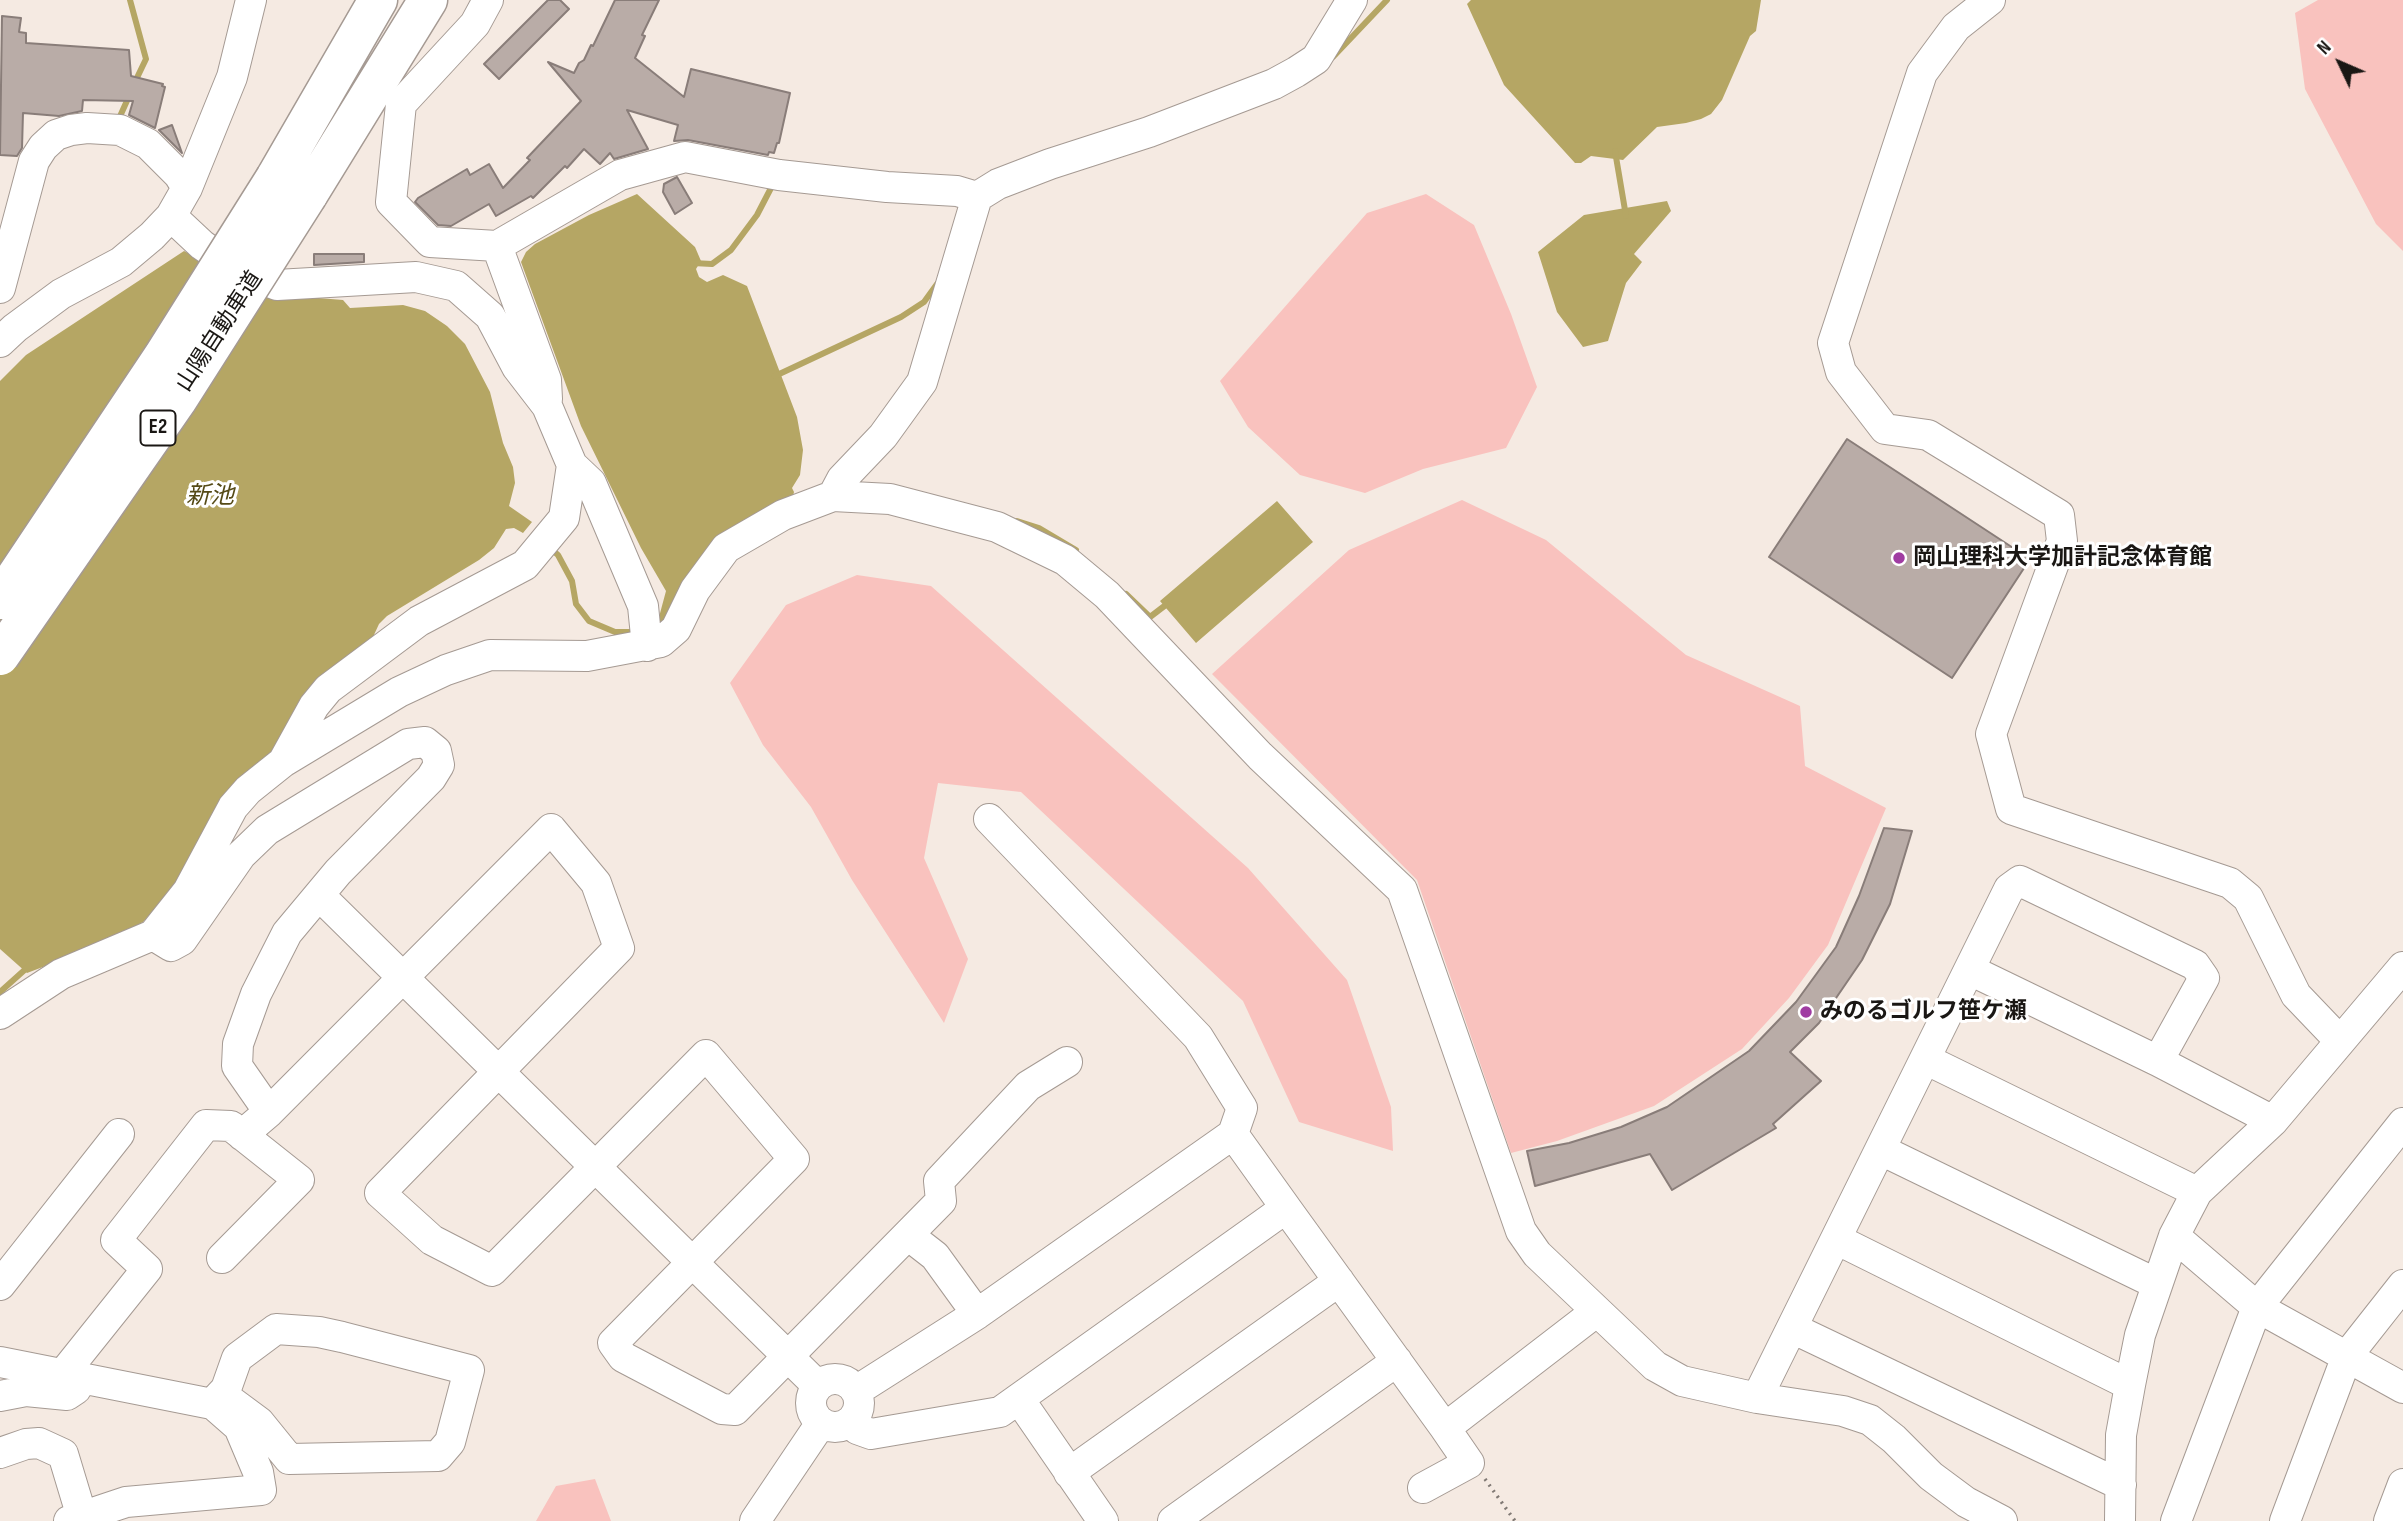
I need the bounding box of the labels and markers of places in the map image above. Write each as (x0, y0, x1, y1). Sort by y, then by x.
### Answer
place label: 岡山理科大学加計記念体育館 (1913, 544, 2212, 572)
marker: 岡山理科大学加計記念体育館 (1891, 550, 1907, 566)
place label: みのるゴルフ笹ケ瀬 (1820, 998, 2027, 1026)
marker: みのるゴルフ笹ケ瀬 (1798, 1004, 1814, 1020)

